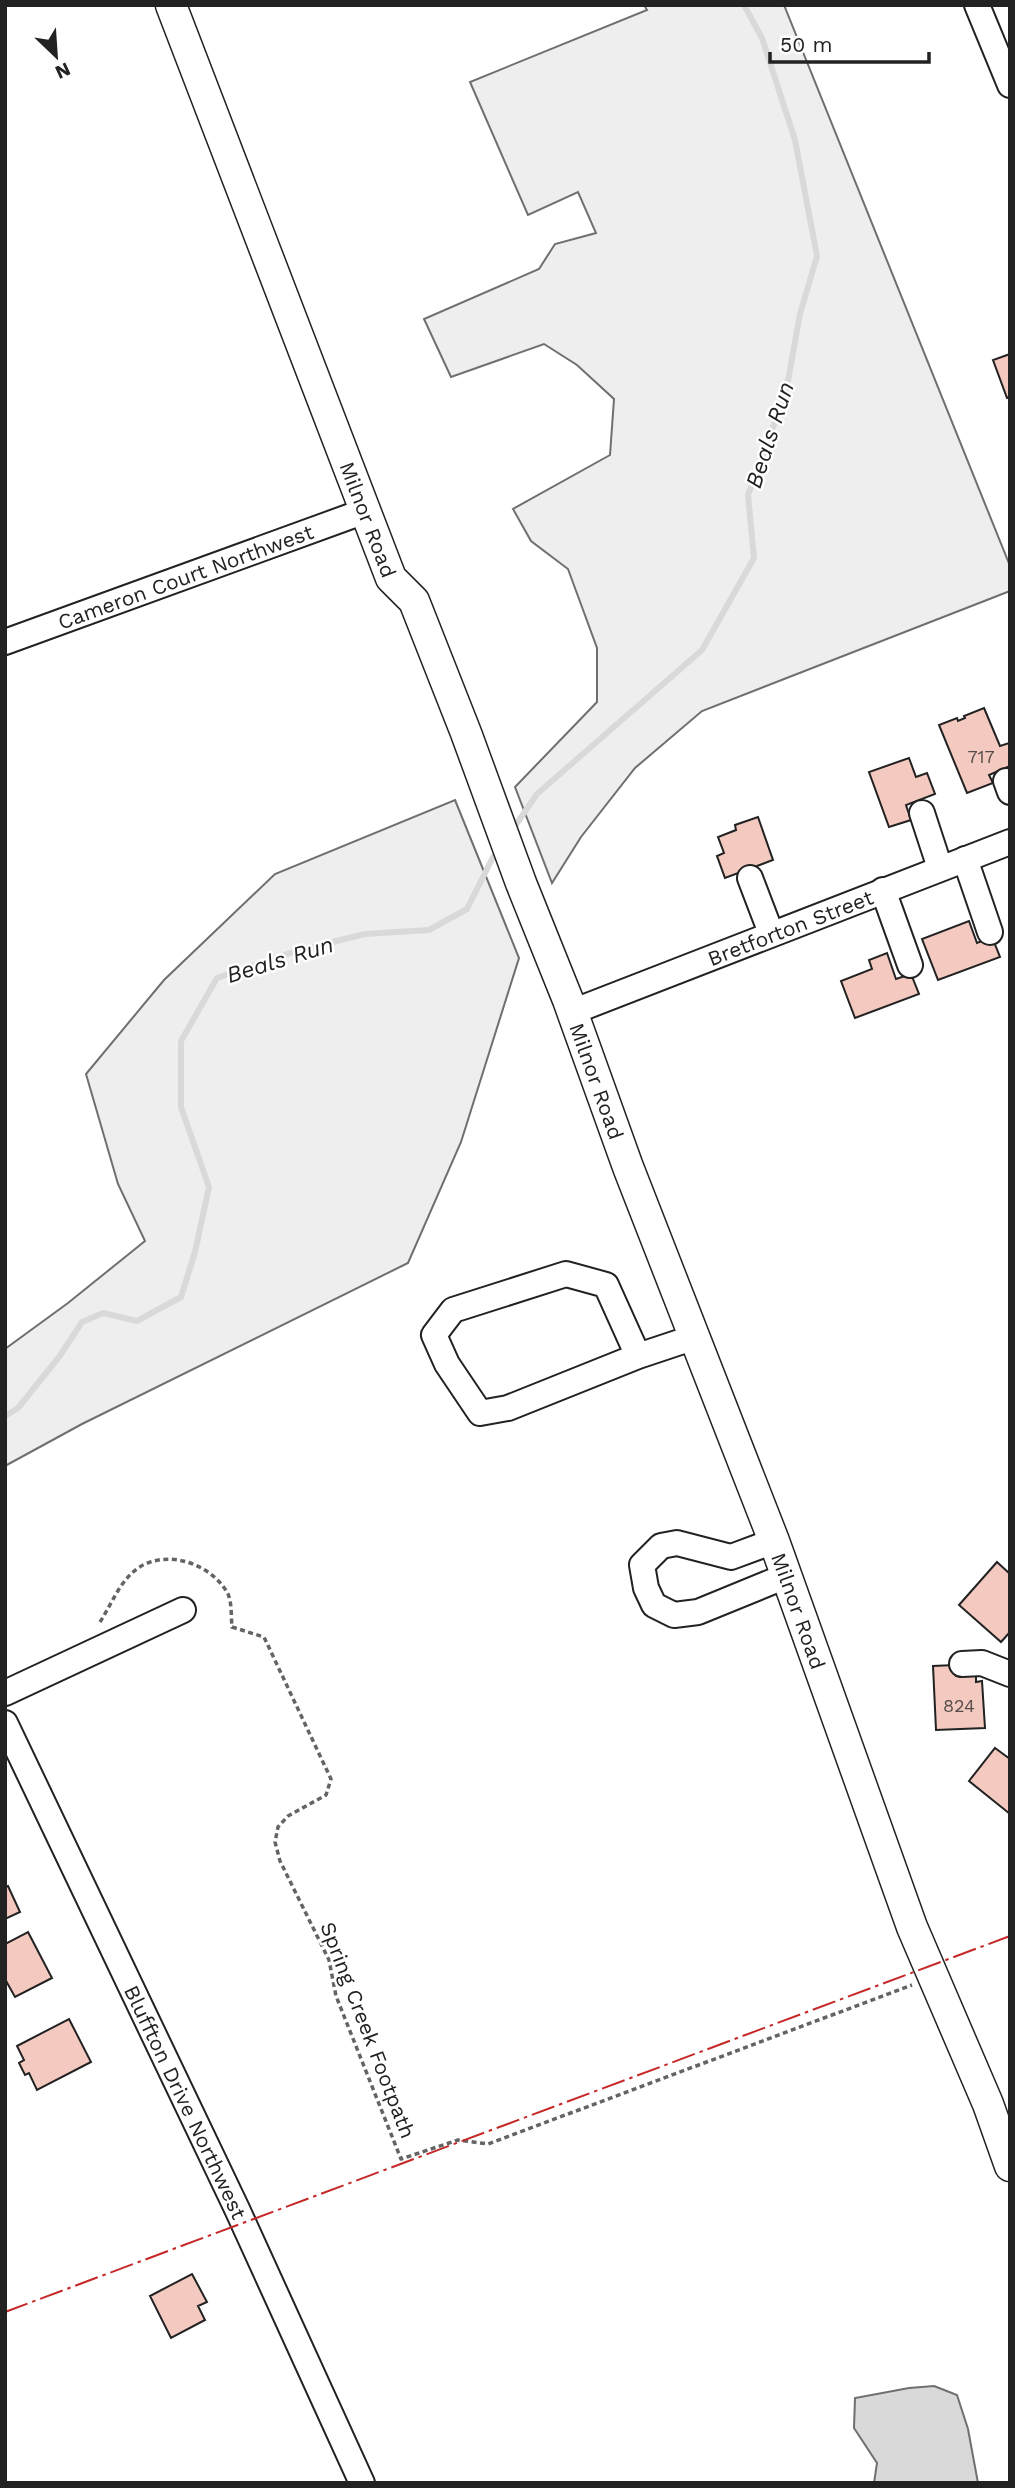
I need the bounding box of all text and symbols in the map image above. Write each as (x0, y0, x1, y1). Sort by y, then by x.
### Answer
north arrow (21, 21, 91, 91)
scale bar (770, 21, 929, 65)
text: 50 m (780, 32, 832, 57)
text: N (52, 58, 74, 84)
water label: Beals Run (740, 378, 800, 492)
street label: Milnor Road (335, 458, 402, 581)
street label: Cameron Court Northwest (54, 518, 317, 634)
house number: 717 (967, 746, 995, 767)
street label: Bretforton Street (704, 884, 877, 971)
water label: Beals Run (223, 931, 337, 989)
street label: Milnor Road (565, 1019, 629, 1143)
street label: Milnor Road (767, 1549, 831, 1672)
house number: 824 (943, 1695, 975, 1716)
street label: Spring Creek Footpath (315, 1918, 421, 2142)
street label: Bluffton Drive Northwest (119, 1981, 252, 2223)

